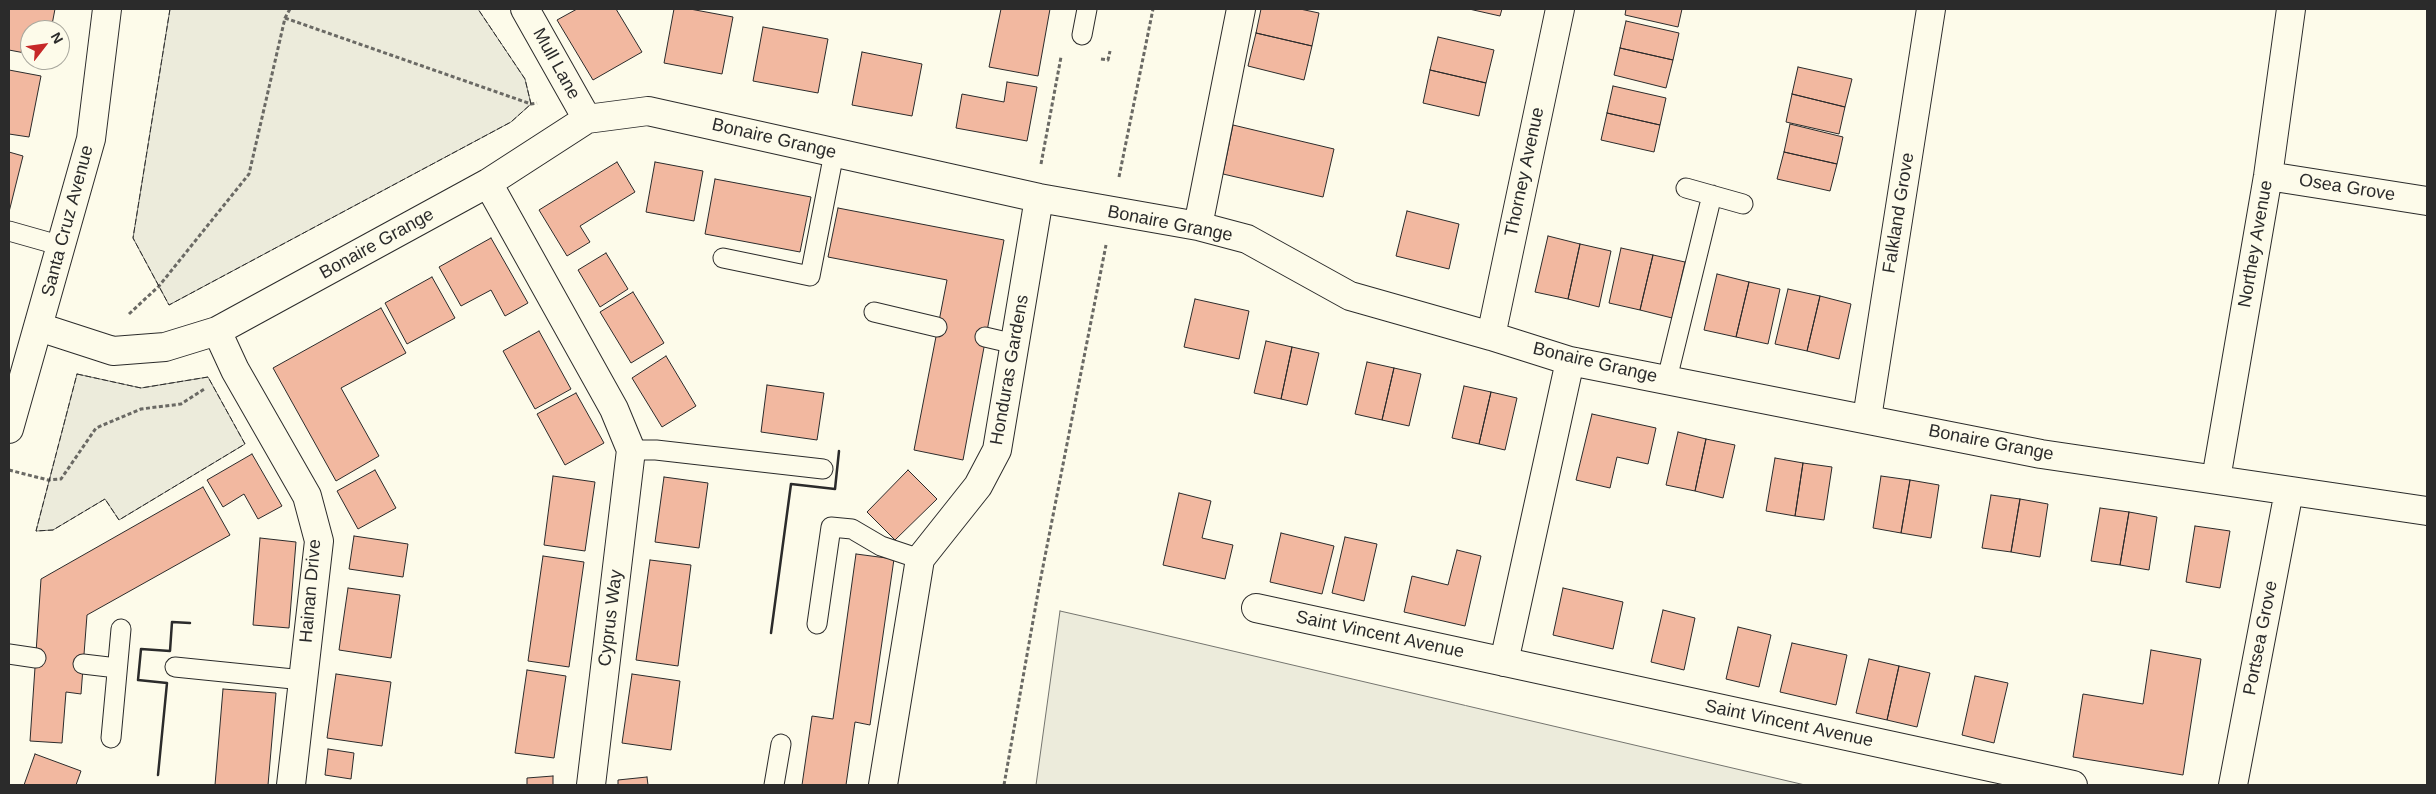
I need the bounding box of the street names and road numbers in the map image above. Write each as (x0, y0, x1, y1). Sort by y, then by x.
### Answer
street label: Mull Lane (528, 25, 584, 103)
street label: Thorney Avenue (1501, 105, 1549, 239)
street label: Bonaire Grange (710, 114, 838, 164)
street label: Santa Cruz Avenue (37, 143, 99, 299)
street label: Falkland Grove (1879, 151, 1919, 275)
street label: Osea Grove (2297, 170, 2397, 206)
street label: Northey Avenue (2234, 179, 2278, 309)
street label: Bonaire Grange (1106, 201, 1234, 247)
street label: Bonaire Grange (316, 204, 438, 284)
street label: Honduras Gardens (986, 293, 1034, 447)
street label: Bonaire Grange (1531, 338, 1659, 388)
street label: Bonaire Grange (1927, 420, 2055, 466)
street label: Hainan Drive (296, 538, 326, 644)
street label: Cyprus Way (594, 568, 628, 668)
street label: Portsea Grove (2239, 579, 2283, 697)
street label: Saint Vincent Avenue (1294, 607, 1466, 663)
street label: Saint Vincent Avenue (1703, 696, 1875, 752)

